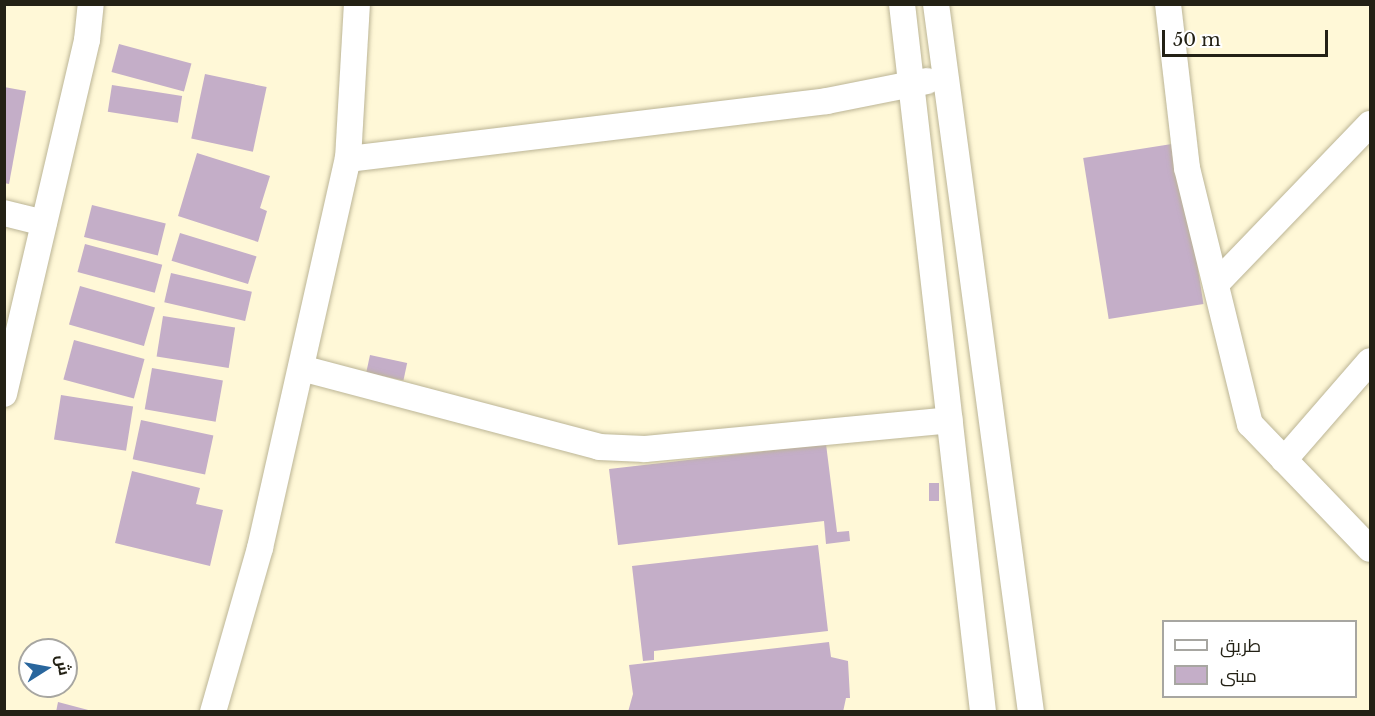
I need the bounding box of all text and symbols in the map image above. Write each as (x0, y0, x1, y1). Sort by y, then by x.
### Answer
scale bar (1165, 18, 1332, 56)
text: 50 m (1173, 29, 1221, 51)
legend (1162, 620, 1357, 698)
text: طريق (1220, 635, 1261, 657)
north arrow (18, 638, 78, 698)
text: ش (52, 653, 75, 677)
text: مبنى (1220, 665, 1257, 687)

